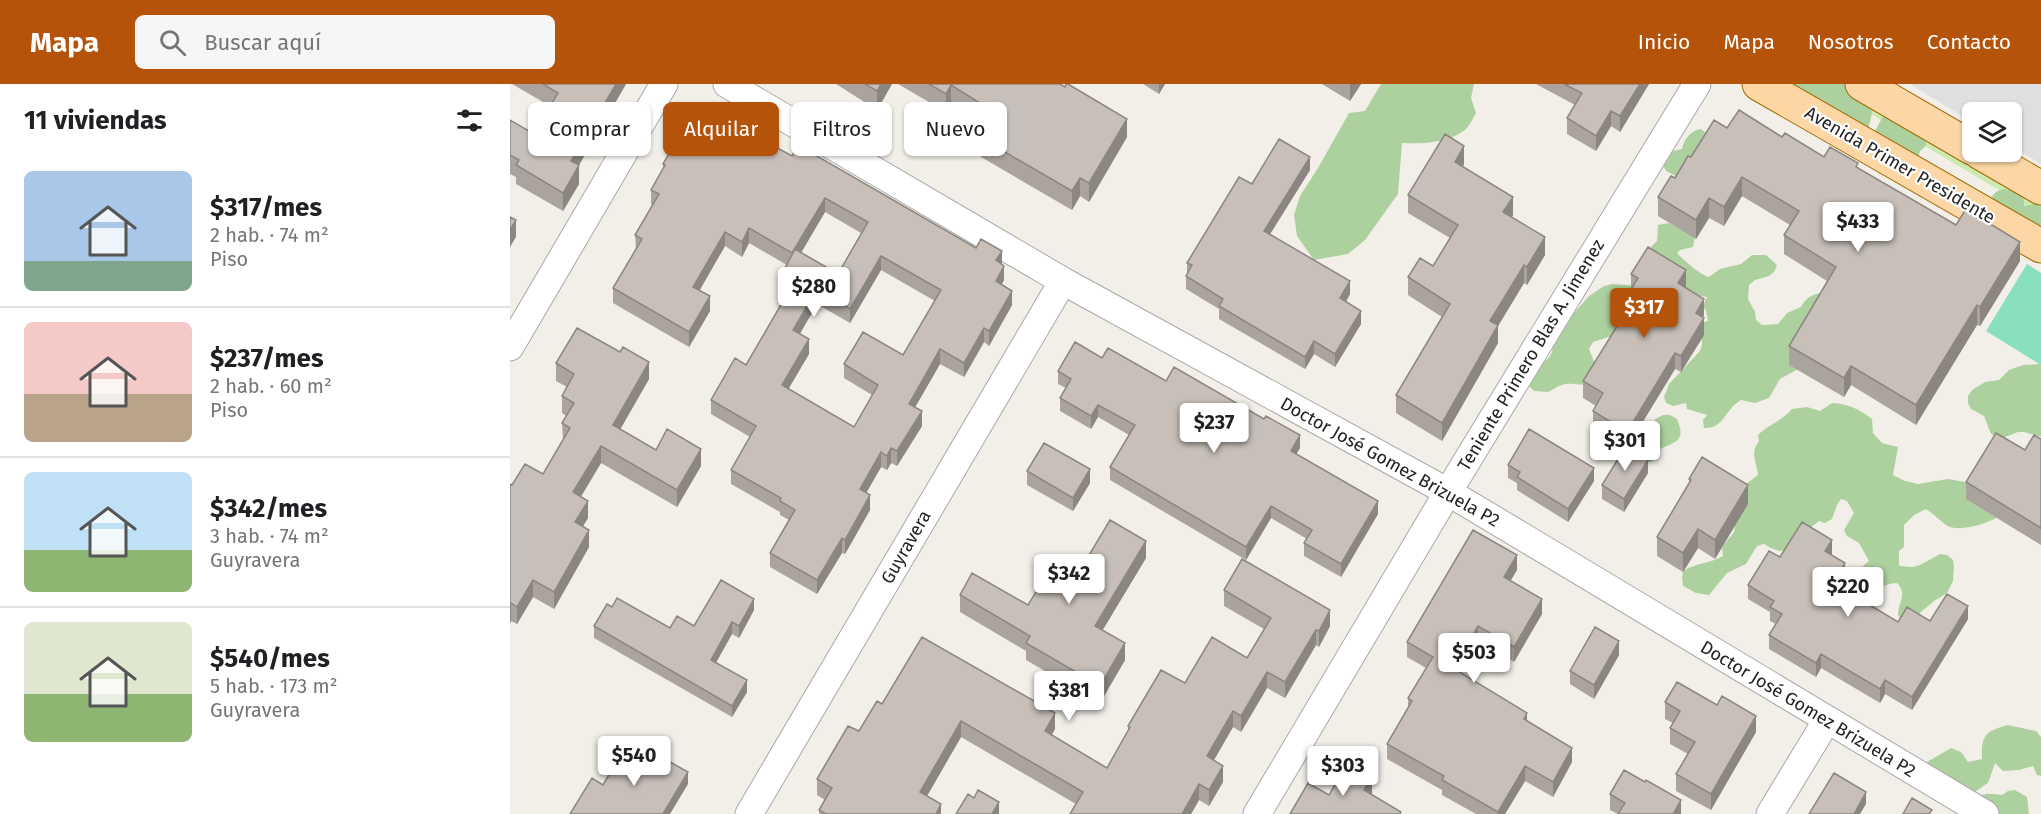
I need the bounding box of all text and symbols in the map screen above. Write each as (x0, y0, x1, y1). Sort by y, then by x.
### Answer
search box (135, 15, 555, 69)
text: Mapa (30, 26, 99, 59)
icon: search (156, 26, 189, 59)
text: Buscar aquí (204, 29, 321, 56)
text: Inicio (1638, 29, 1690, 55)
text: Mapa (1723, 29, 1775, 55)
text: Nosotros (1808, 29, 1894, 55)
text: Contacto (1927, 29, 2011, 55)
chip: Comprar (528, 102, 651, 156)
chip: Alquilar (663, 102, 779, 156)
chip: Filtros (791, 102, 892, 156)
chip: Nuevo (904, 102, 1007, 156)
street label: Avenida Primer Presidente (1801, 102, 1999, 228)
map controls (1962, 102, 2022, 162)
button: layers (1962, 102, 2022, 162)
icon: filters (453, 104, 486, 137)
text: 11 viviendas (24, 105, 167, 136)
text: $317/mes (210, 192, 322, 223)
icon: home (72, 195, 144, 267)
pin: $433 (1822, 202, 1894, 253)
text: $433 (1837, 209, 1879, 233)
text: 2 hab. · 74 m² (210, 223, 329, 247)
street label: Teniente Primero Blas A. Jimenez (1453, 235, 1609, 475)
text: Piso (210, 247, 248, 271)
pin: $280 (778, 267, 850, 318)
text: $280 (792, 274, 836, 298)
pin: $317 (1608, 288, 1680, 339)
text: $317 (1624, 295, 1664, 319)
text: $237/mes (210, 343, 323, 374)
icon: home (72, 346, 144, 418)
text: 2 hab. · 60 m² (210, 374, 332, 398)
street label: Doctor José Gomez Brizuela P2 (1276, 392, 1504, 532)
text: Piso (210, 398, 248, 422)
pin: $237 (1178, 403, 1250, 454)
text: $237 (1194, 410, 1234, 434)
pin: $301 (1589, 421, 1661, 472)
text: $301 (1604, 428, 1646, 452)
text: $342/mes (210, 493, 327, 524)
icon: home (72, 496, 144, 568)
street label: Guyravera (876, 506, 936, 588)
text: 3 hab. · 74 m² (210, 524, 329, 548)
text: Guyravera (210, 548, 300, 572)
pin: $342 (1033, 554, 1105, 605)
text: $342 (1048, 561, 1090, 585)
pin: $220 (1812, 567, 1884, 618)
text: $220 (1826, 574, 1870, 598)
pin: $503 (1438, 633, 1510, 684)
street label: Doctor José Gomez Brizuela P2 (1696, 636, 1920, 782)
text: $503 (1452, 640, 1496, 664)
text: $540/mes (210, 643, 330, 674)
icon: home (72, 646, 144, 718)
pin: $381 (1033, 671, 1105, 722)
text: 5 hab. · 173 m² (210, 674, 337, 698)
text: $381 (1048, 678, 1090, 702)
text: Guyravera (210, 698, 300, 722)
pin: $540 (598, 736, 670, 787)
text: $540 (612, 743, 656, 767)
pin: $303 (1307, 746, 1379, 797)
text: $303 (1321, 753, 1365, 777)

